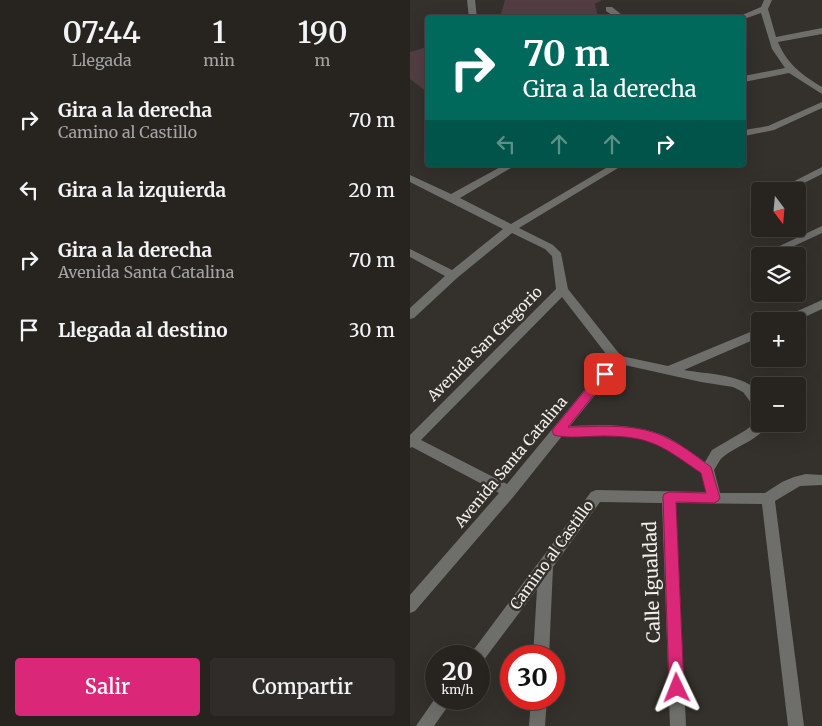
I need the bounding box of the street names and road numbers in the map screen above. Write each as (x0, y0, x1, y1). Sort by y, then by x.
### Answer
street label: Avenida San Gregorio (422, 282, 546, 406)
street label: Avenida Santa Catalina (450, 392, 571, 532)
street label: Camino al Castillo (506, 496, 598, 613)
street label: Calle Igualdad (638, 521, 665, 643)

